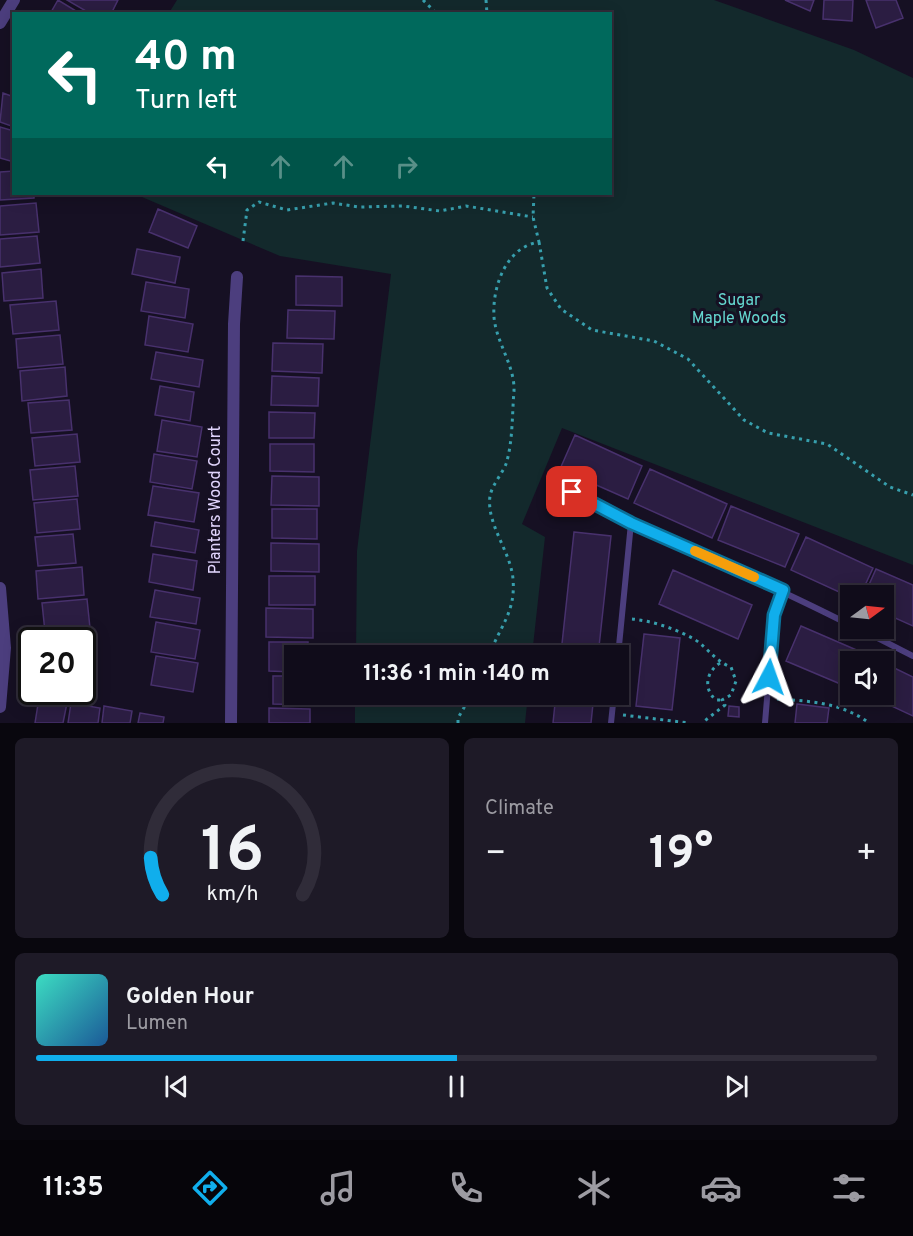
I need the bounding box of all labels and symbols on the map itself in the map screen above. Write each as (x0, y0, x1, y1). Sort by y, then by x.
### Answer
park label: Sugar Maple Woods (692, 291, 786, 329)
street label: Planters Wood Court (206, 426, 226, 574)
pin (546, 466, 597, 517)
north arrow (840, 585, 894, 639)
speed limit sign: 20 (18, 627, 96, 705)
position arrow (737, 645, 801, 709)

